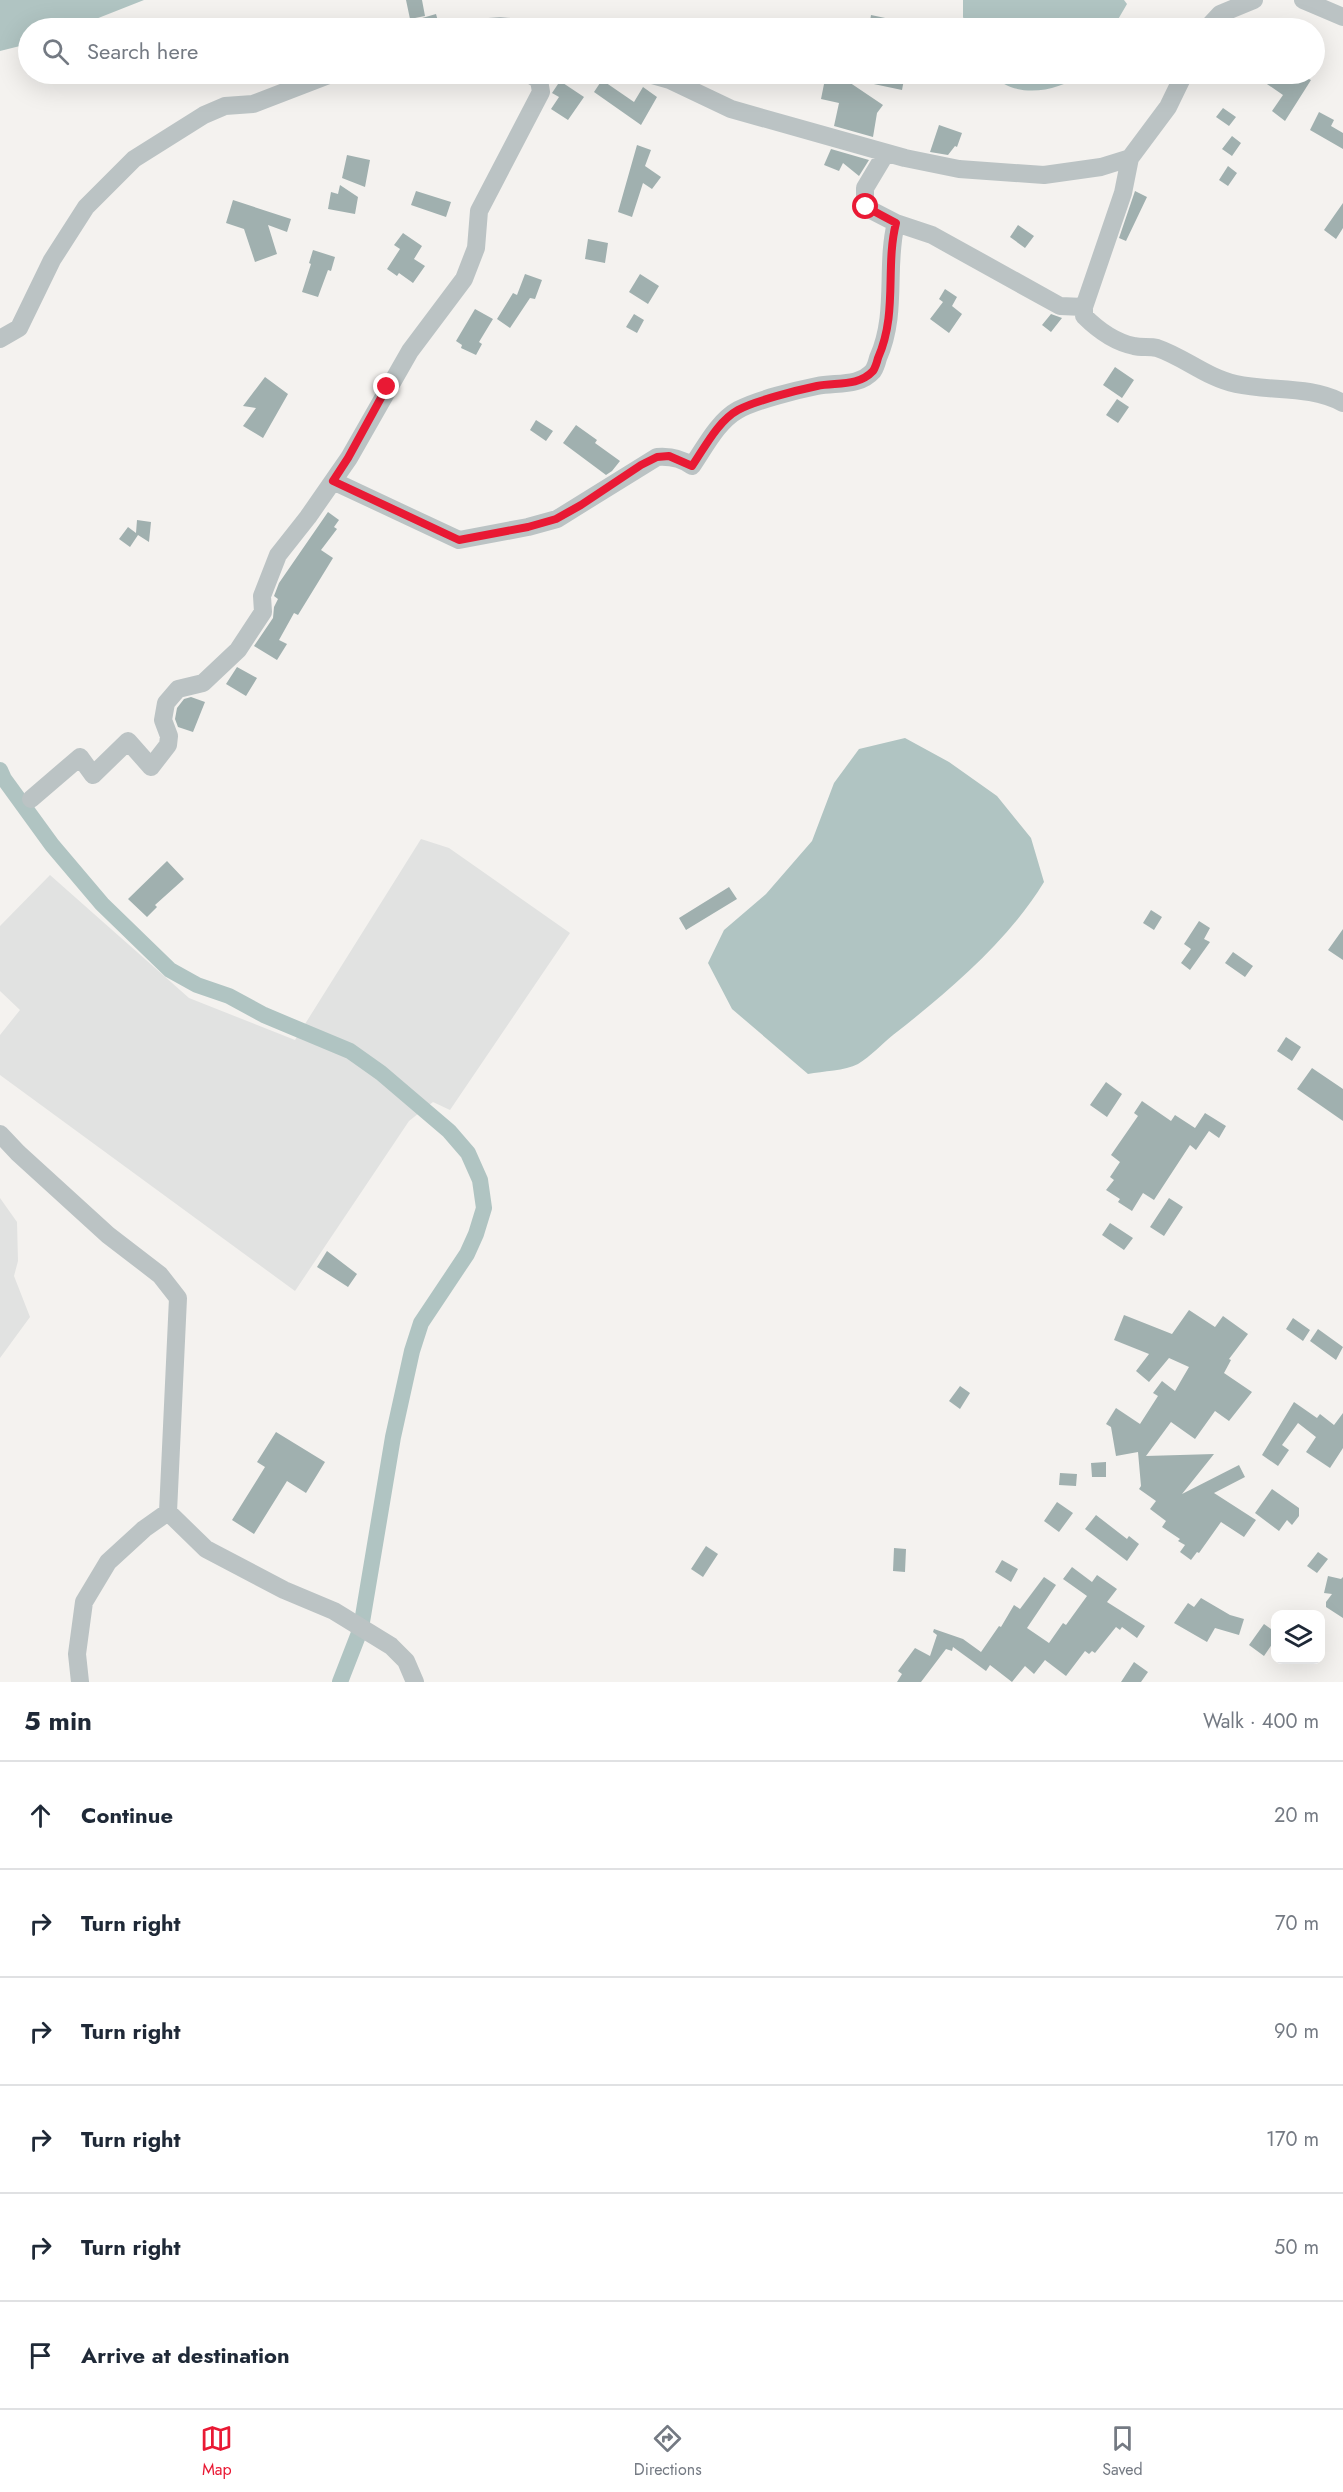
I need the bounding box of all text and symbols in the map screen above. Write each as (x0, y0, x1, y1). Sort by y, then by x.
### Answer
search box (18, 18, 1325, 84)
icon: search (39, 35, 72, 68)
text: Search here (87, 35, 198, 67)
route start (852, 193, 878, 219)
route end (373, 373, 399, 399)
map controls (1271, 1610, 1325, 1664)
button: layers (1271, 1610, 1325, 1664)
text: 5 min (24, 1702, 92, 1740)
text: Walk · 400 m (1203, 1707, 1319, 1736)
icon: ahead (24, 1799, 57, 1832)
text: Continue (81, 1799, 173, 1831)
text: 20 m (1274, 1801, 1319, 1830)
icon: right (24, 1907, 57, 1940)
text: Turn right (81, 1907, 181, 1939)
text: 70 m (1275, 1909, 1319, 1938)
icon: right (24, 2015, 57, 2048)
text: Turn right (81, 2015, 181, 2047)
text: 90 m (1274, 2017, 1319, 2046)
icon: right (24, 2123, 57, 2156)
text: Turn right (81, 2123, 181, 2155)
text: 170 m (1266, 2125, 1319, 2154)
icon: right (24, 2231, 57, 2264)
text: Turn right (81, 2231, 181, 2263)
text: 50 m (1274, 2233, 1319, 2262)
icon: arrive (24, 2339, 57, 2372)
text: Arrive at destination (81, 2339, 290, 2371)
tab: Map (200, 2422, 233, 2481)
tab: Directions (634, 2422, 702, 2481)
tab: Saved (1102, 2422, 1143, 2481)

